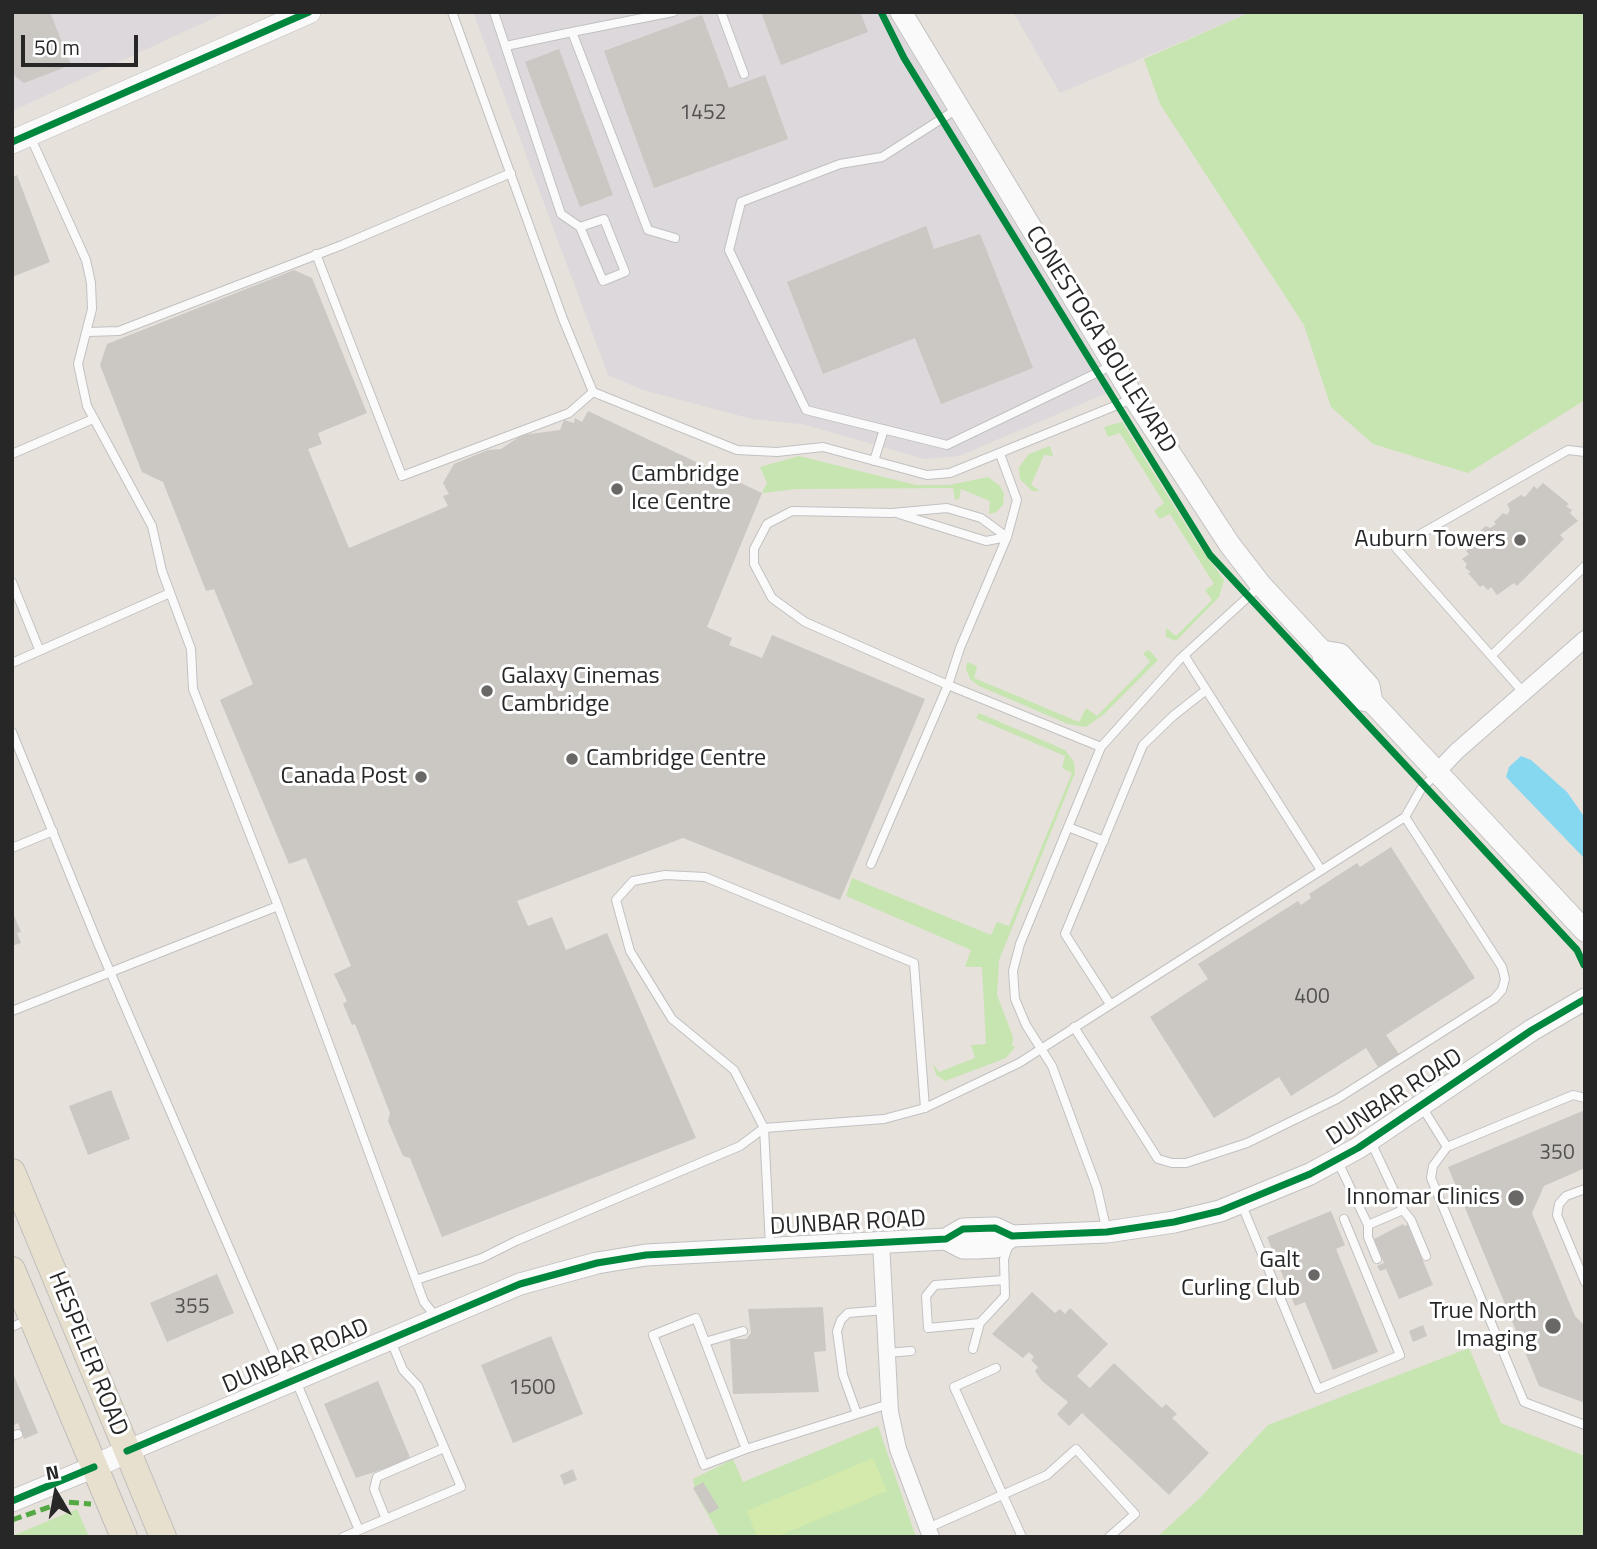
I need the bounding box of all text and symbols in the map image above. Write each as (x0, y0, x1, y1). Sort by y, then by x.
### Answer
scale bar (24, 21, 142, 65)
text: 50 m (34, 31, 80, 63)
house number: 1452 (679, 101, 727, 127)
street label: CONESTOGA BOULEVARD (1018, 221, 1182, 459)
place label: Cambridge Ice Centre (631, 461, 739, 517)
marker: Cambridge Ice Centre (609, 481, 625, 497)
place label: Auburn Towers (1354, 526, 1506, 554)
marker: Auburn Towers (1512, 532, 1528, 548)
place label: Galaxy Cinemas Cambridge (501, 663, 660, 719)
marker: Galaxy Cinemas Cambridge (479, 683, 495, 699)
place label: Cambridge Centre (586, 745, 766, 773)
marker: Cambridge Centre (564, 751, 580, 767)
place label: Canada Post (281, 763, 407, 791)
marker: Canada Post (413, 769, 429, 785)
house number: 400 (1294, 985, 1330, 1011)
street label: DUNBAR ROAD (1322, 1043, 1468, 1153)
house number: 350 (1539, 1141, 1575, 1167)
place label: Innomar Clinics (1346, 1184, 1500, 1212)
marker: Innomar Clinics (1506, 1188, 1526, 1208)
street label: DUNBAR ROAD (769, 1206, 927, 1242)
place label: Galt Curling Club (1181, 1247, 1300, 1303)
marker: Galt Curling Club (1306, 1267, 1322, 1283)
street label: HESPELER ROAD (41, 1268, 133, 1440)
house number: 355 (174, 1295, 210, 1321)
place label: True North Imaging (1430, 1298, 1537, 1354)
street label: DUNBAR ROAD (218, 1313, 374, 1401)
marker: True North Imaging (1543, 1316, 1563, 1336)
house number: 1500 (508, 1376, 556, 1402)
text: N (43, 1456, 61, 1487)
north arrow (21, 1458, 91, 1528)

